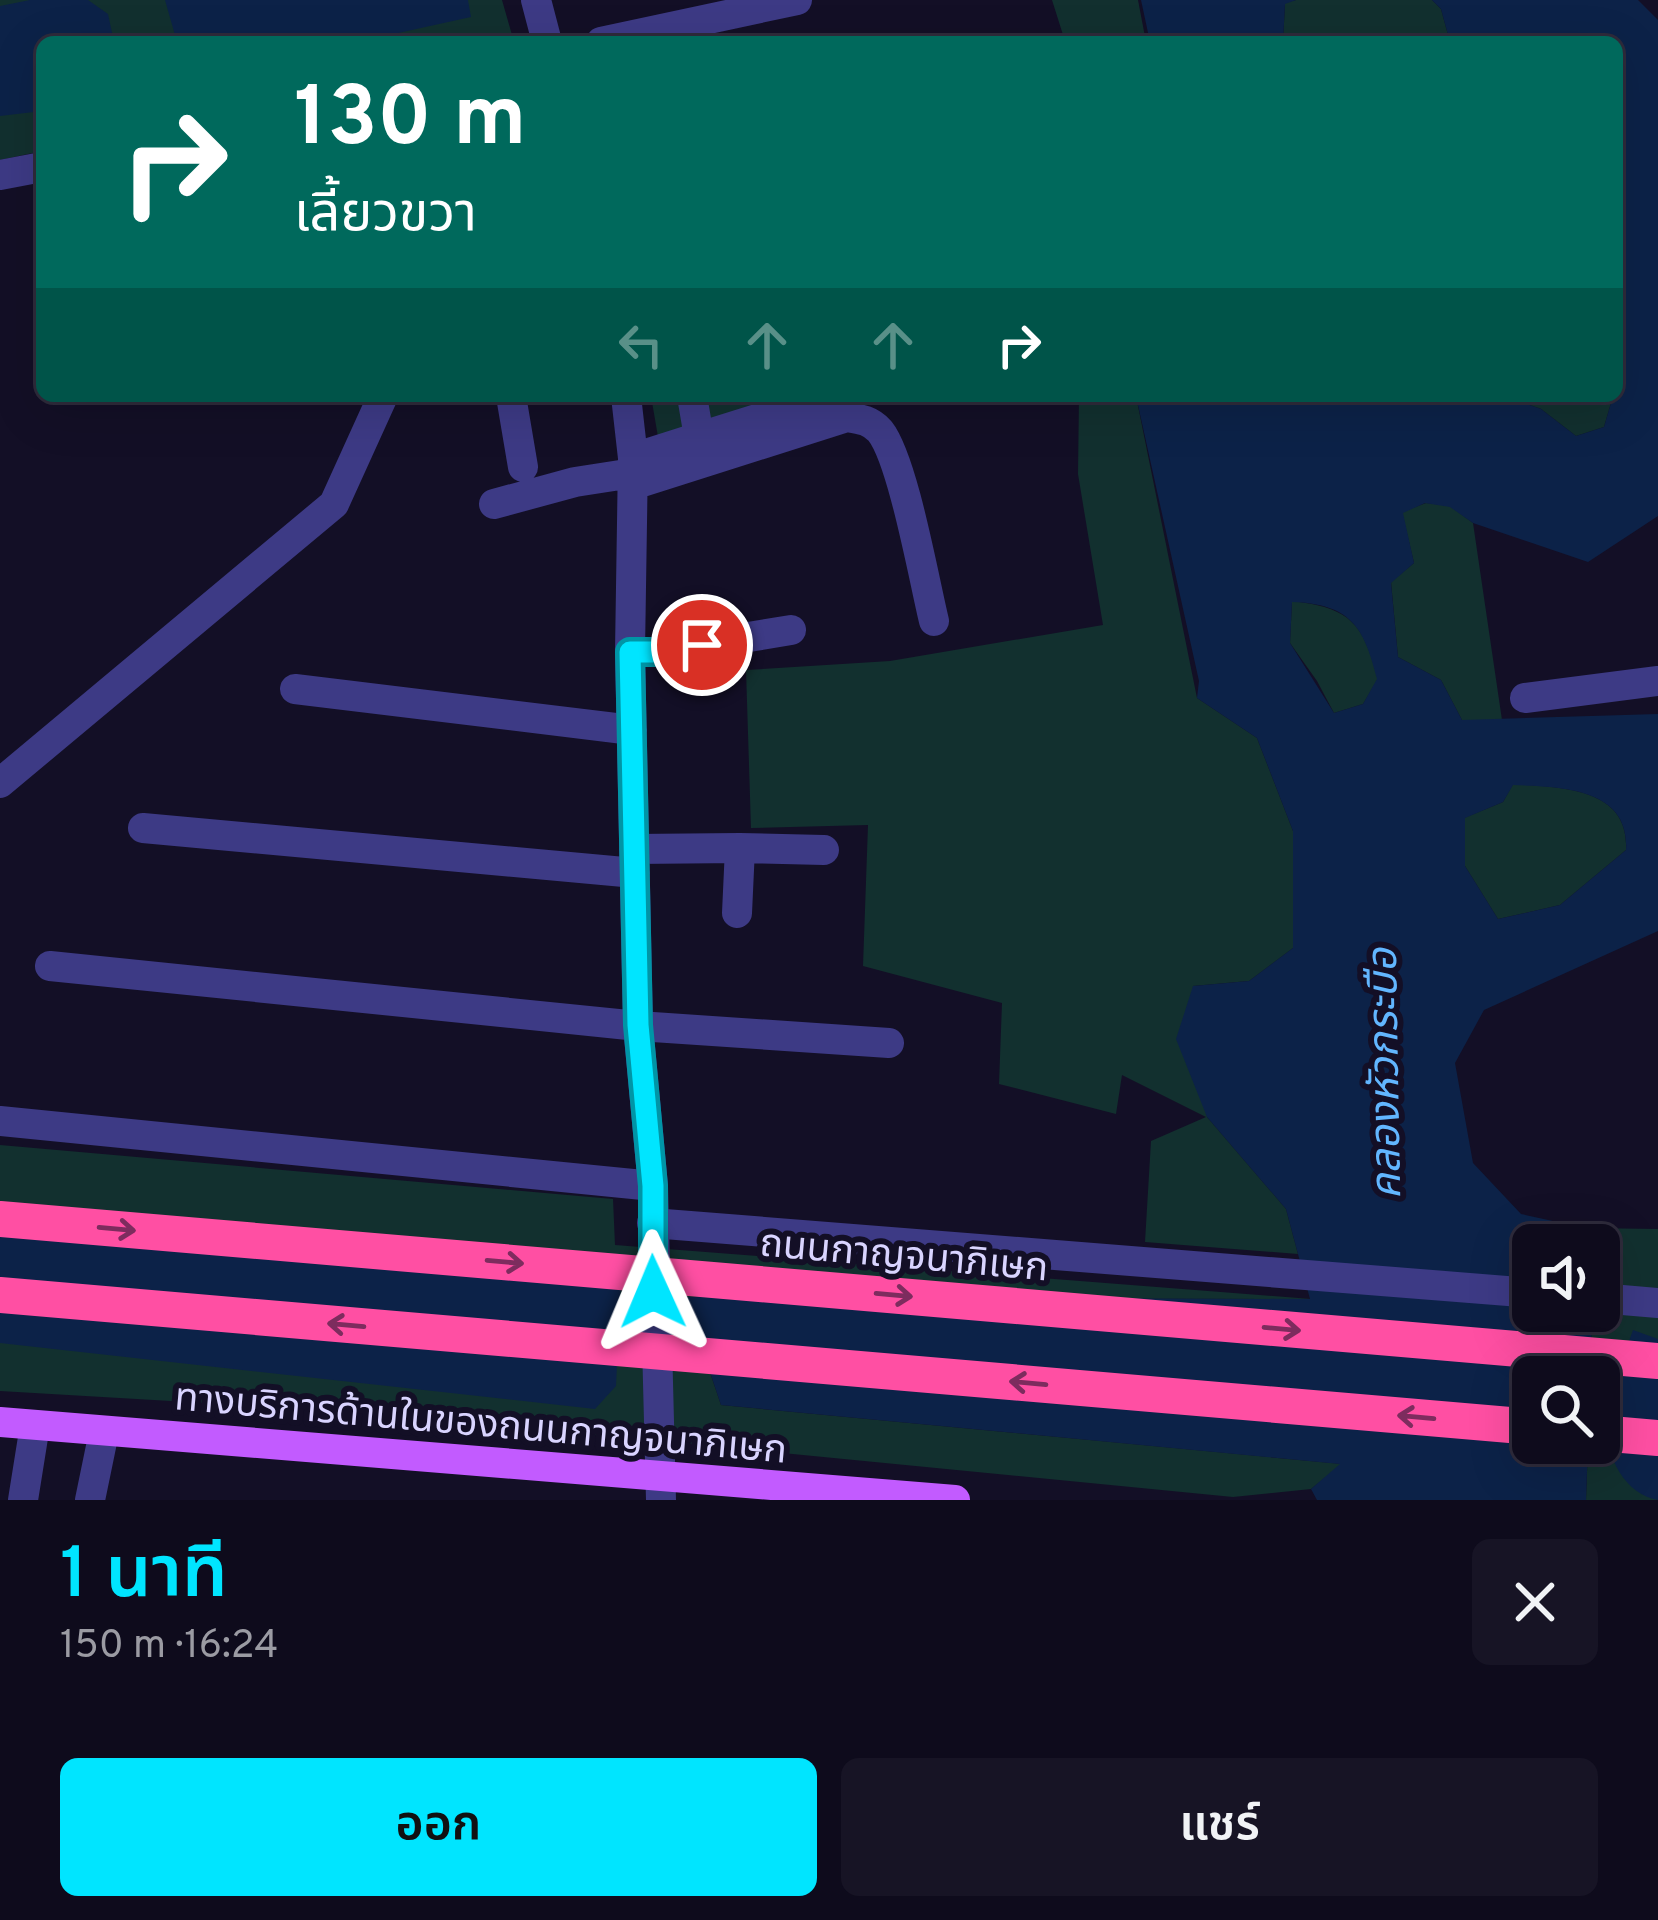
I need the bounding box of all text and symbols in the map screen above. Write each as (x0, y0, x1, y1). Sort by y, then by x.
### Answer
text: 130 m (294, 69, 526, 175)
icon: right (96, 84, 252, 240)
text: เลี้ยวขวา (294, 182, 477, 251)
icon: left (608, 312, 674, 378)
icon: ahead (734, 312, 800, 378)
icon: ahead (860, 312, 926, 378)
icon: right (986, 312, 1052, 378)
pin (651, 594, 753, 696)
icon: arrive (669, 612, 735, 678)
water label: คลองหัวกระบือ (1359, 946, 1416, 1200)
one-way arrow (96, 1218, 135, 1241)
street label: ถนนกาญจนาภิเษก (757, 1221, 1050, 1296)
map controls (1512, 1224, 1620, 1464)
button: sound (1512, 1224, 1620, 1332)
position arrow (590, 1229, 716, 1355)
one-way arrow (485, 1251, 524, 1274)
one-way arrow (874, 1284, 913, 1307)
one-way arrow (327, 1313, 366, 1336)
one-way arrow (1262, 1317, 1301, 1340)
button: search (1512, 1356, 1620, 1464)
one-way arrow (1009, 1371, 1048, 1394)
street label: ทางบริการด้านในของถนนกาญจนาภิเษก (173, 1375, 789, 1478)
one-way arrow (1398, 1405, 1437, 1428)
text: 1 นาที (60, 1532, 227, 1624)
button: close (1472, 1539, 1598, 1665)
text: 150 m · 16:24 (60, 1623, 279, 1672)
button: ออก (60, 1758, 817, 1896)
button: แชร์ (841, 1758, 1598, 1896)

